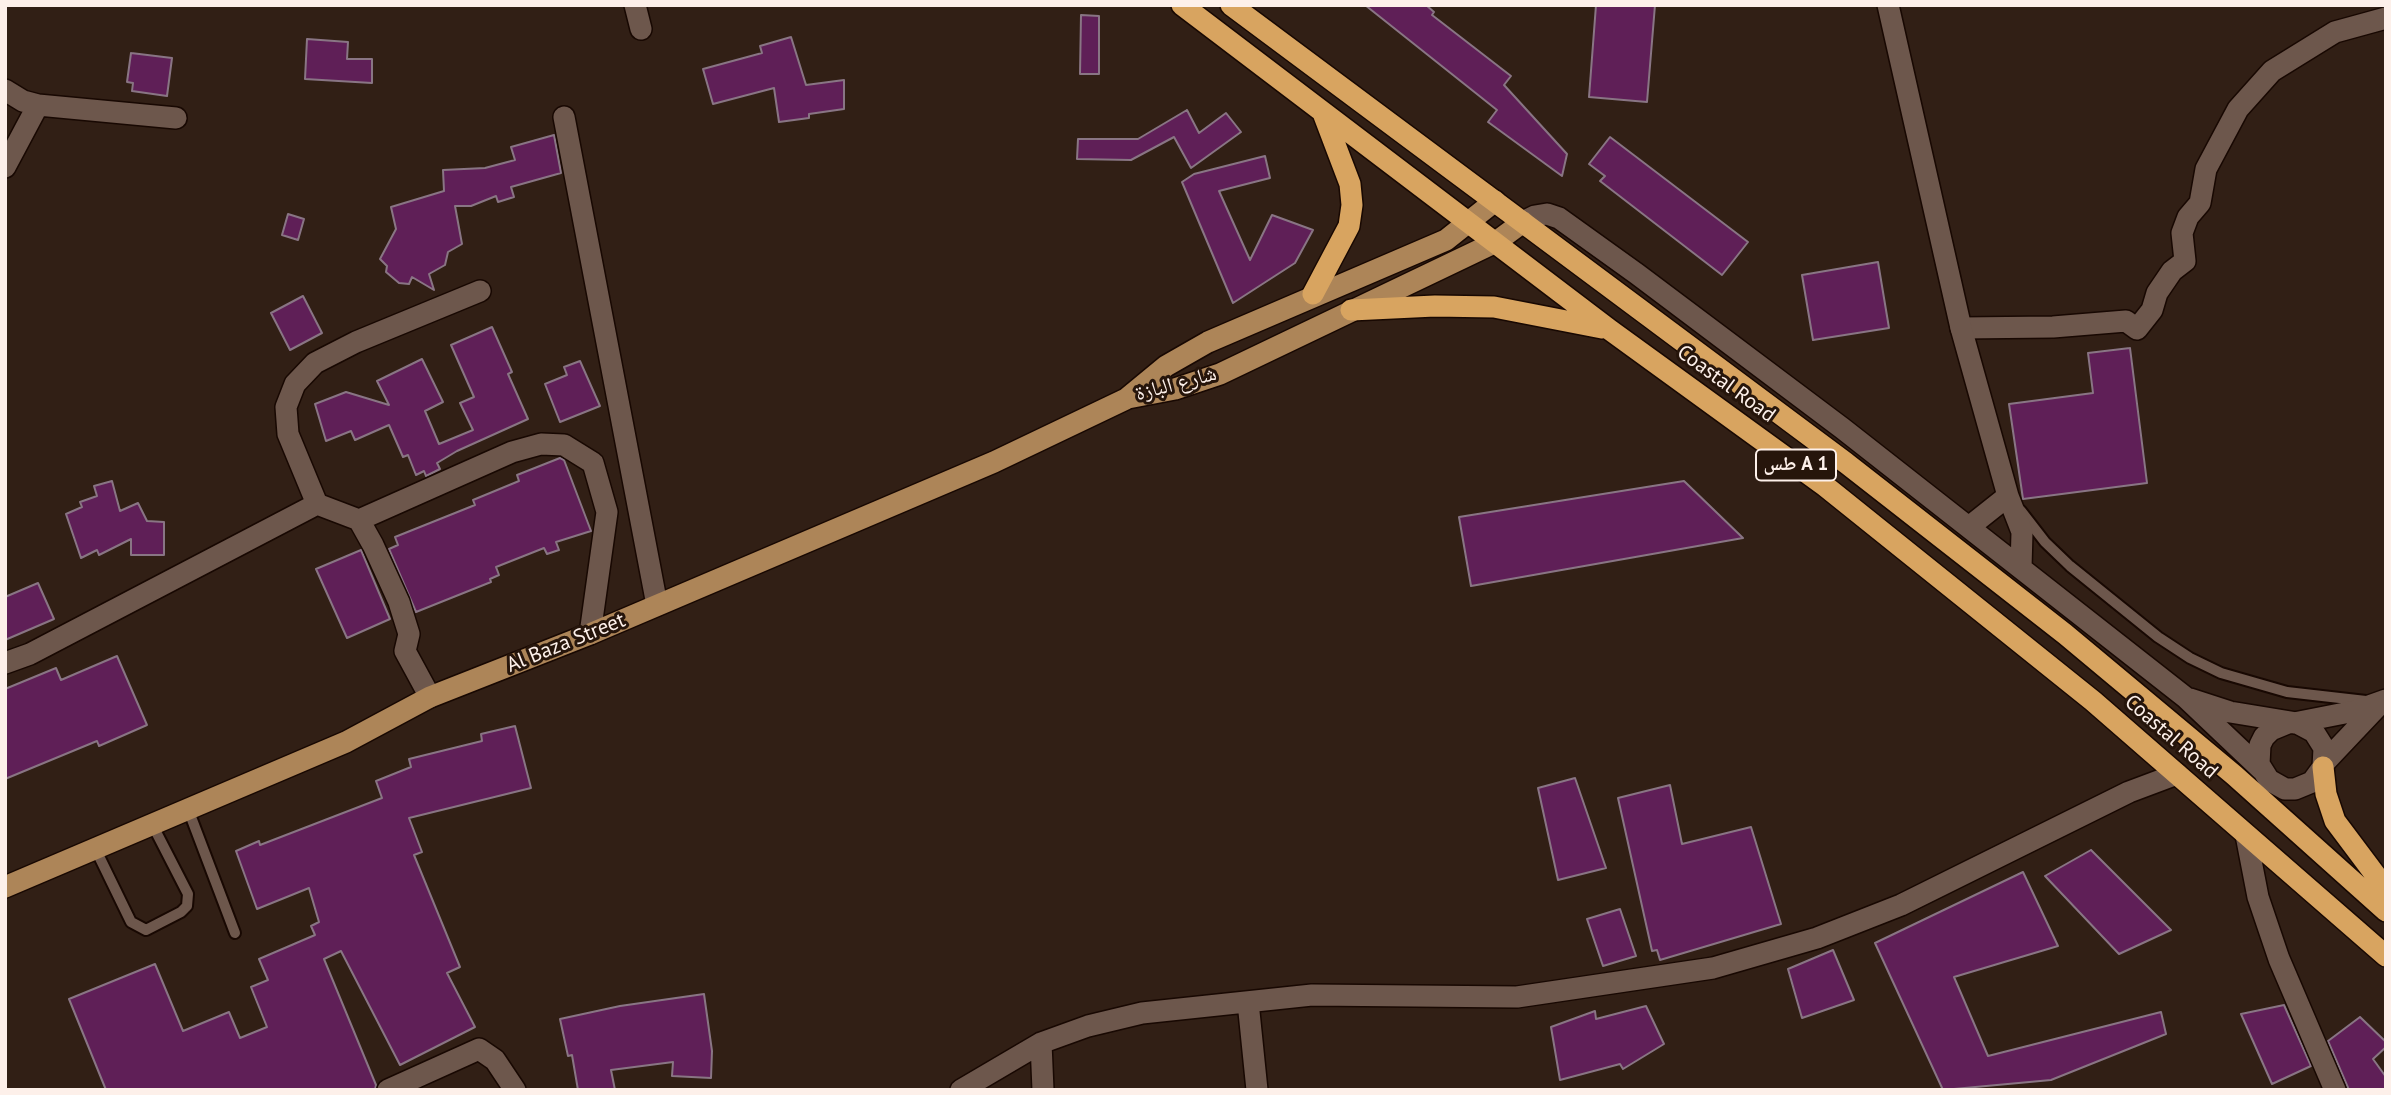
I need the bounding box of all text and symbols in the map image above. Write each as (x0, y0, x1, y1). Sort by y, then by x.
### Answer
street label: Coastal Road (1672, 340, 1780, 428)
street label: شارع البازة (1133, 361, 1219, 407)
road number: طس A 1 (1756, 450, 1836, 480)
street label: Al Baza Street (503, 608, 629, 678)
street label: Coastal Road (2119, 690, 2223, 784)

